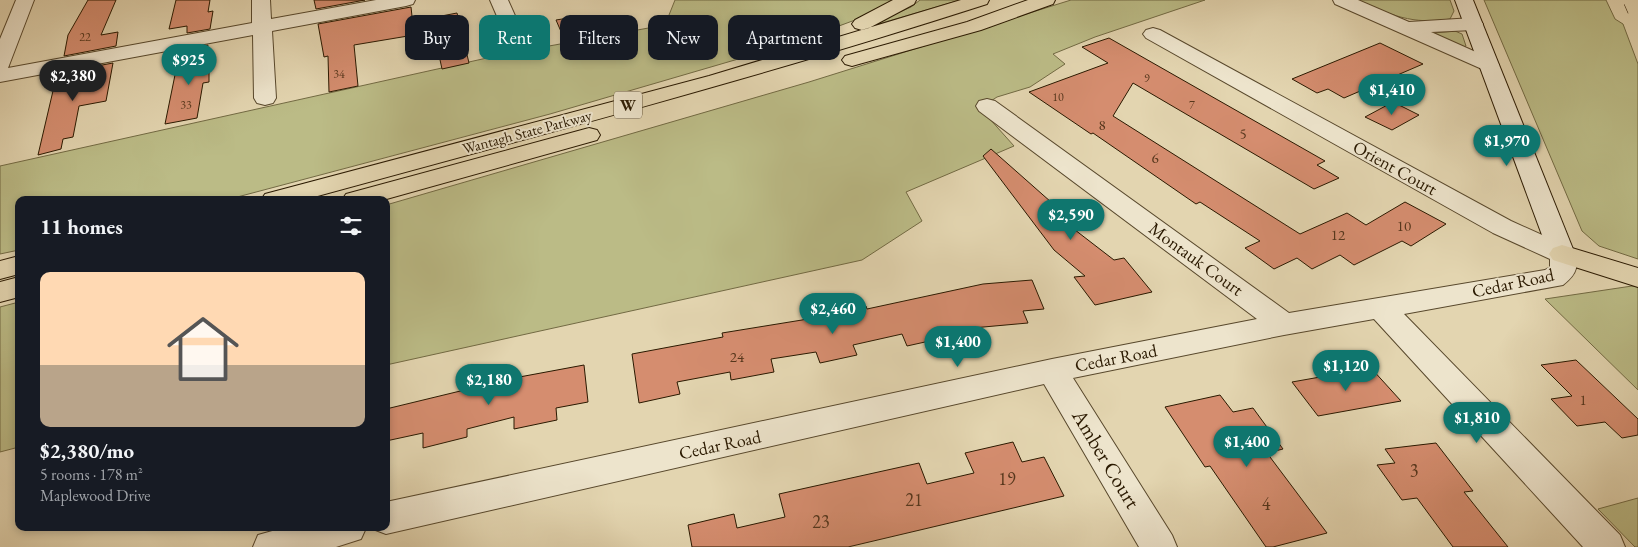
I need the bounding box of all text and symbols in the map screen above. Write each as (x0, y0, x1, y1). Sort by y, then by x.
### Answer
chip: Buy (405, 15, 469, 60)
chip: Rent (479, 15, 550, 60)
chip: Filters (560, 15, 638, 60)
chip: New (648, 15, 718, 60)
chip: Apartment (728, 15, 840, 60)
house number: 22 (79, 29, 91, 45)
pin: $925 (159, 44, 219, 86)
text: $925 (173, 49, 205, 70)
pin: $2,380 (32, 59, 114, 102)
text: $2,380 (50, 65, 96, 86)
house number: 34 (333, 66, 345, 82)
house number: 9 (1144, 70, 1150, 86)
pin: $1,410 (1351, 74, 1433, 116)
text: $1,410 (1369, 79, 1415, 100)
house number: 10 (1052, 89, 1064, 105)
road number: W (614, 92, 642, 118)
house number: 33 (180, 97, 192, 113)
house number: 7 (1189, 97, 1195, 113)
street label: Wantagh State Parkway (460, 105, 594, 158)
house number: 8 (1098, 115, 1106, 134)
house number: 5 (1239, 124, 1247, 143)
pin: $1,970 (1466, 124, 1548, 167)
text: $1,970 (1484, 130, 1530, 151)
street label: Orient Court (1349, 135, 1442, 200)
house number: 6 (1151, 148, 1159, 167)
pin: $2,590 (1030, 198, 1112, 241)
text: $2,590 (1048, 204, 1094, 225)
icon: filters (337, 212, 365, 240)
text: 11 homes (40, 213, 123, 240)
house number: 10 (1397, 216, 1411, 235)
street label: Montauk Court (1144, 217, 1248, 301)
house number: 12 (1331, 225, 1346, 244)
street label: Cedar Road (1470, 262, 1557, 302)
pin: $2,460 (792, 292, 874, 335)
text: $2,460 (810, 298, 856, 319)
icon: home (158, 304, 248, 394)
pin: $1,400 (917, 326, 999, 368)
text: $1,400 (935, 331, 981, 352)
street label: Cedar Road (1073, 338, 1160, 377)
house number: 24 (730, 347, 745, 366)
pin: $1,120 (1305, 350, 1387, 392)
text: $1,120 (1323, 355, 1369, 376)
pin: $2,180 (448, 364, 530, 406)
text: $2,180 (466, 369, 512, 390)
house number: 1 (1579, 390, 1587, 409)
pin: $1,810 (1436, 402, 1518, 444)
street label: Amber Court (1066, 403, 1147, 514)
text: $1,810 (1454, 407, 1500, 428)
street label: Cedar Road (677, 424, 764, 464)
pin: $1,400 (1206, 426, 1288, 468)
text: $1,400 (1224, 431, 1270, 452)
text: $2,380/mo (40, 437, 134, 464)
house number: 3 (1410, 459, 1418, 482)
text: 5 rooms · 178 m² (40, 464, 143, 485)
house number: 19 (998, 467, 1016, 490)
text: Maplewood Drive (40, 485, 151, 506)
house number: 21 (905, 488, 923, 511)
house number: 4 (1262, 492, 1271, 515)
house number: 23 (812, 510, 830, 533)

